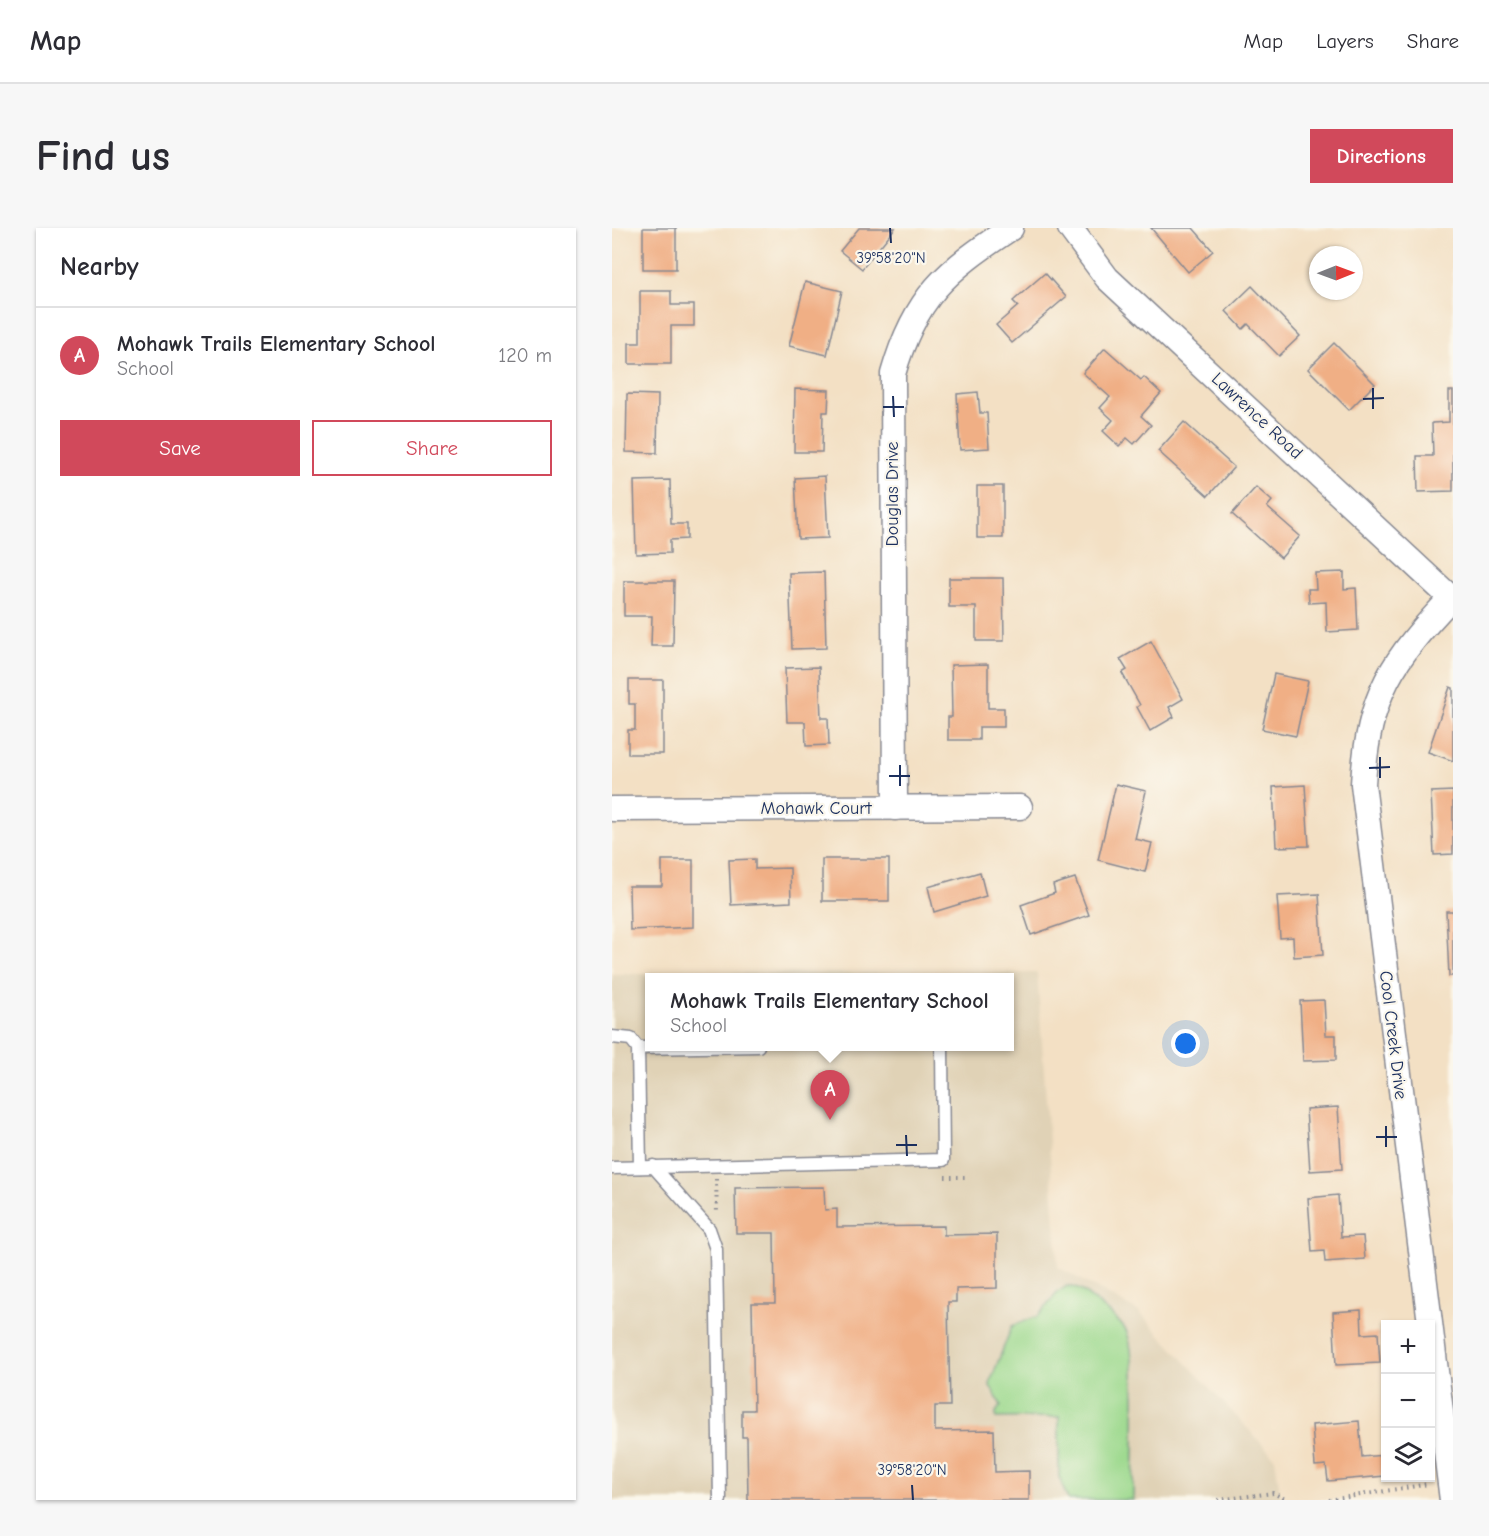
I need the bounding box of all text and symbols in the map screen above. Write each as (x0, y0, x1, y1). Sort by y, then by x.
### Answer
text: Map (30, 25, 81, 57)
text: Map (1244, 29, 1283, 53)
text: Layers (1316, 29, 1374, 53)
text: Share (1407, 29, 1459, 53)
button: Directions (1310, 129, 1453, 183)
text: Find us (36, 132, 170, 181)
north arrow (1309, 246, 1363, 300)
text: 39°58'20"N (856, 249, 926, 267)
text: Nearby (60, 252, 139, 282)
text: Mohawk Trails Elementary School (117, 331, 436, 357)
text: A (74, 344, 85, 367)
text: 120 m (498, 344, 552, 367)
text: School (117, 357, 174, 380)
street label: Lawrence Road (1207, 368, 1307, 464)
button: Save (60, 420, 300, 476)
button: Share (312, 420, 552, 476)
street label: Douglas Drive (882, 441, 903, 547)
street label: Mohawk Court (760, 798, 872, 819)
street label: Cool Creek Drive (1375, 969, 1411, 1101)
popup (645, 973, 1014, 1051)
text: Mohawk Trails Elementary School (670, 988, 989, 1014)
text: School (670, 1014, 727, 1037)
your location (1171, 1029, 1200, 1058)
pin: A (810, 1070, 850, 1120)
map controls (1381, 1320, 1435, 1482)
button: + (1381, 1320, 1435, 1374)
button: − (1381, 1374, 1435, 1428)
button: layers (1381, 1428, 1435, 1482)
text: 39°58'20"N (877, 1461, 947, 1479)

